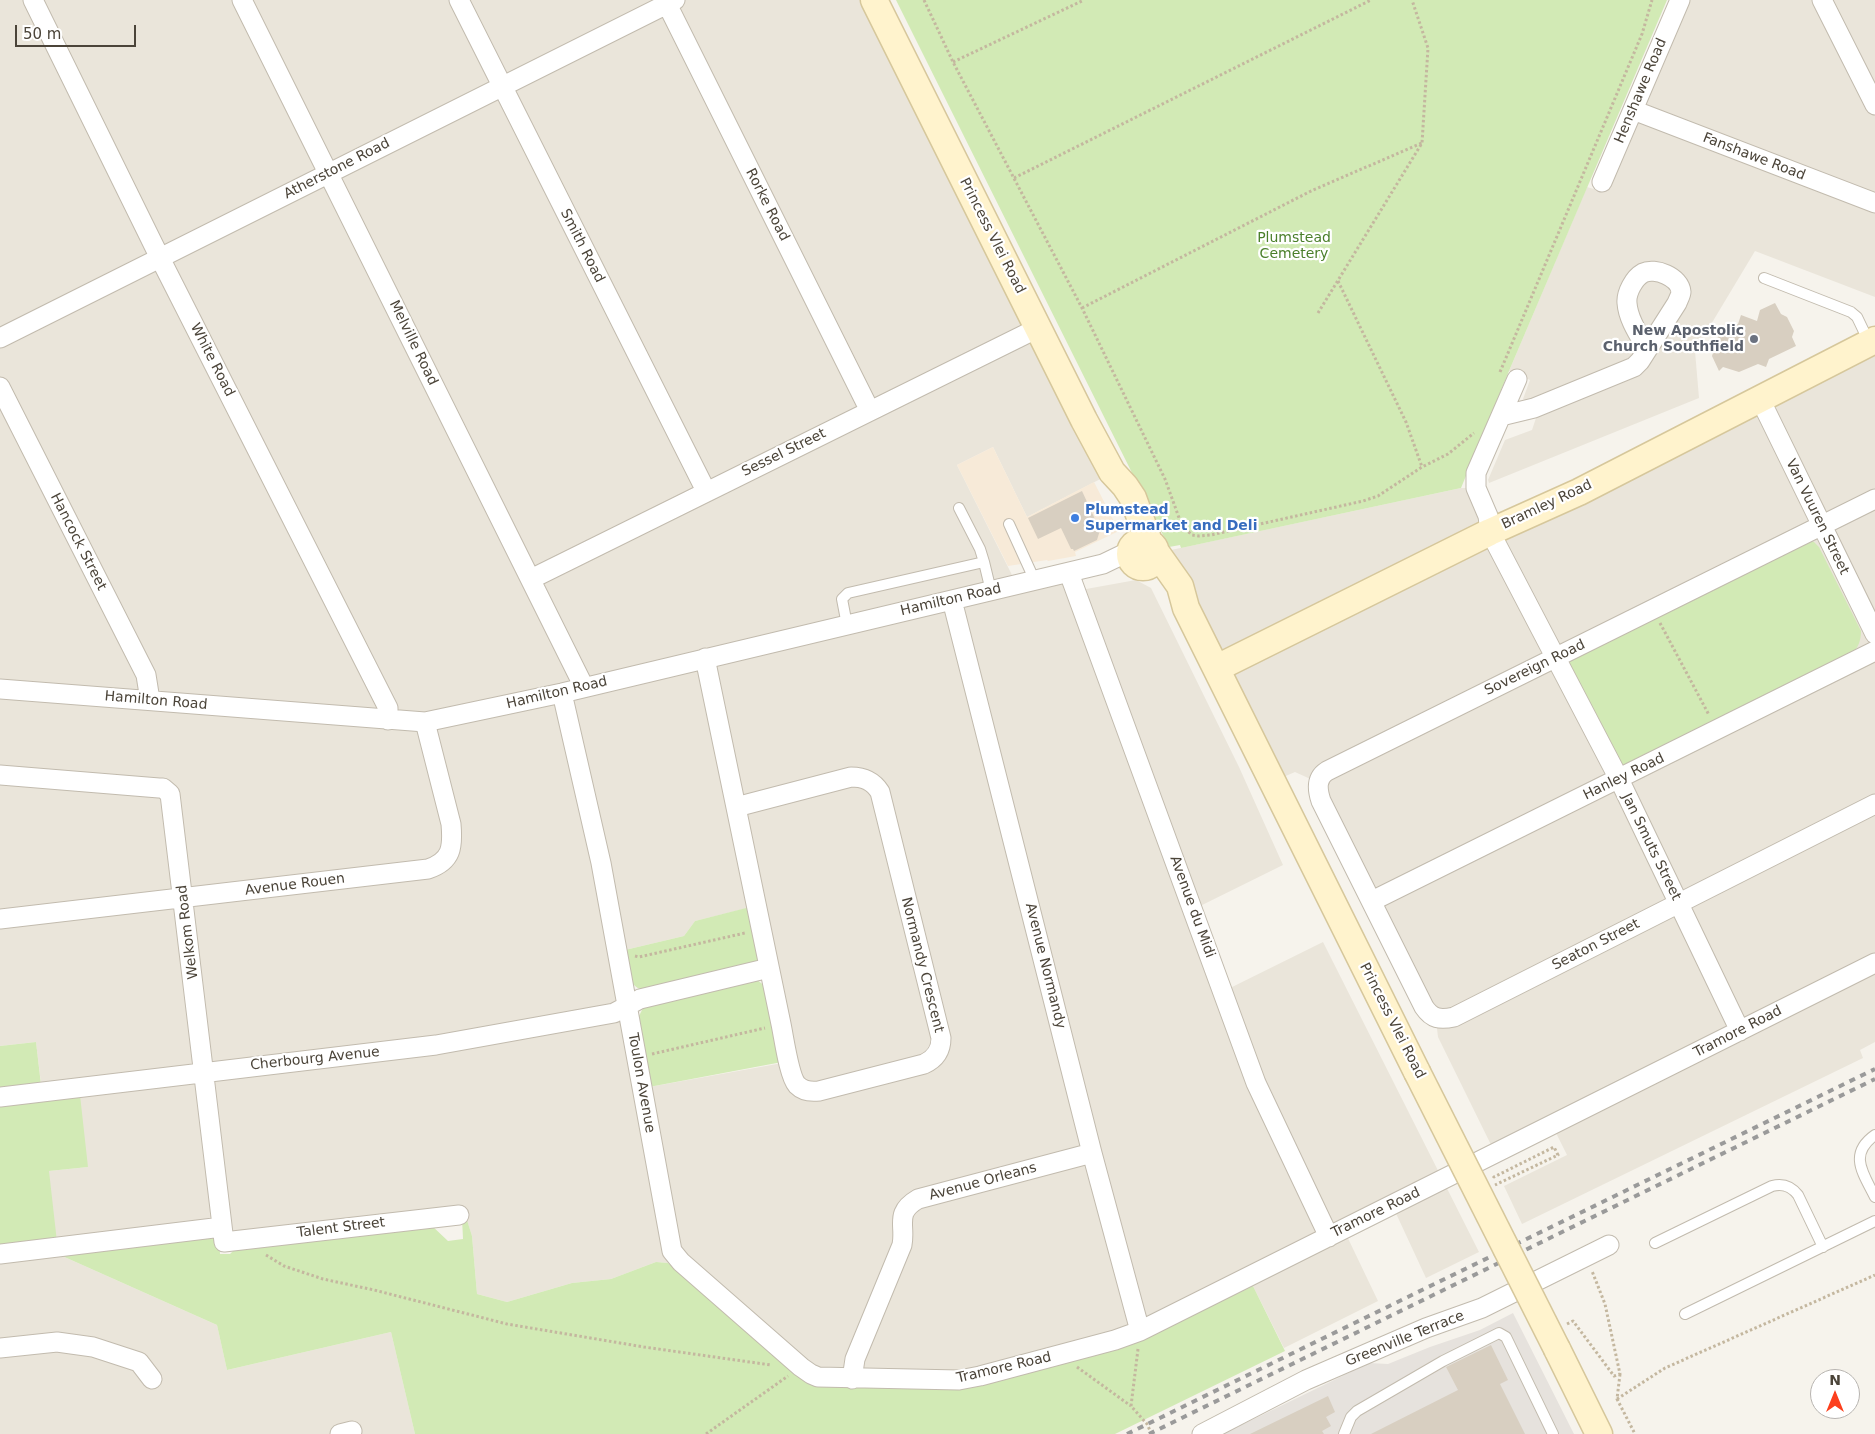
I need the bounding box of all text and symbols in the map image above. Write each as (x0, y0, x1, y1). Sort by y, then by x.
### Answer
scale bar (18, 15, 139, 47)
text: 50 m (23, 25, 61, 43)
street label: Henshawe Road (1611, 36, 1671, 146)
street label: Fanshawe Road (1700, 130, 1808, 184)
street label: Atherstone Road (281, 135, 393, 203)
street label: Rorke Road (742, 166, 792, 244)
street label: Princess Vlei Road (956, 175, 1028, 297)
street label: Smith Road (556, 206, 608, 286)
park label: Plumstead Cemetery (1257, 230, 1331, 262)
street label: Melville Road (385, 298, 441, 388)
street label: White Road (186, 320, 238, 400)
place label: New Apostolic Church Southfield (1603, 323, 1744, 356)
marker: New Apostolic Church Southfield (1748, 333, 1760, 345)
street label: Sessel Street (739, 425, 829, 481)
street label: Van Vuuren Street (1782, 456, 1852, 578)
street label: Bramley Road (1499, 477, 1595, 533)
street label: Hancock Street (46, 491, 110, 593)
place label: Plumstead Supermarket and Deli (1085, 502, 1257, 534)
marker: Plumstead Supermarket and Deli (1069, 512, 1081, 524)
street label: Hamilton Road (899, 580, 1003, 620)
street label: Sovereign Road (1482, 636, 1588, 700)
street label: Hamilton Road (505, 673, 609, 713)
street label: Hamilton Road (104, 688, 208, 714)
street label: Hanley Road (1581, 750, 1667, 804)
street label: Jan Smuts Street (1618, 791, 1684, 903)
street label: Avenue du Midi (1166, 854, 1218, 960)
street label: Avenue Rouen (244, 871, 346, 899)
street label: Welkom Road (174, 884, 202, 980)
street label: Normandy Crescent (897, 896, 947, 1034)
street label: Avenue Normandy (1021, 901, 1069, 1031)
street label: Seaton Street (1549, 916, 1643, 974)
street label: Princess Vlei Road (1356, 960, 1428, 1082)
street label: Tramore Road (1691, 1003, 1785, 1061)
street label: Toulon Avenue (624, 1032, 658, 1134)
street label: Cherbourg Avenue (249, 1044, 381, 1074)
street label: Avenue Orleans (927, 1160, 1039, 1204)
street label: Tramore Road (1329, 1184, 1423, 1242)
street label: Talent Street (296, 1214, 386, 1242)
street label: Greenville Terrace (1343, 1308, 1467, 1370)
street label: Tramore Road (955, 1349, 1053, 1387)
north arrow (1810, 1369, 1860, 1419)
text: N (1829, 1372, 1841, 1388)

